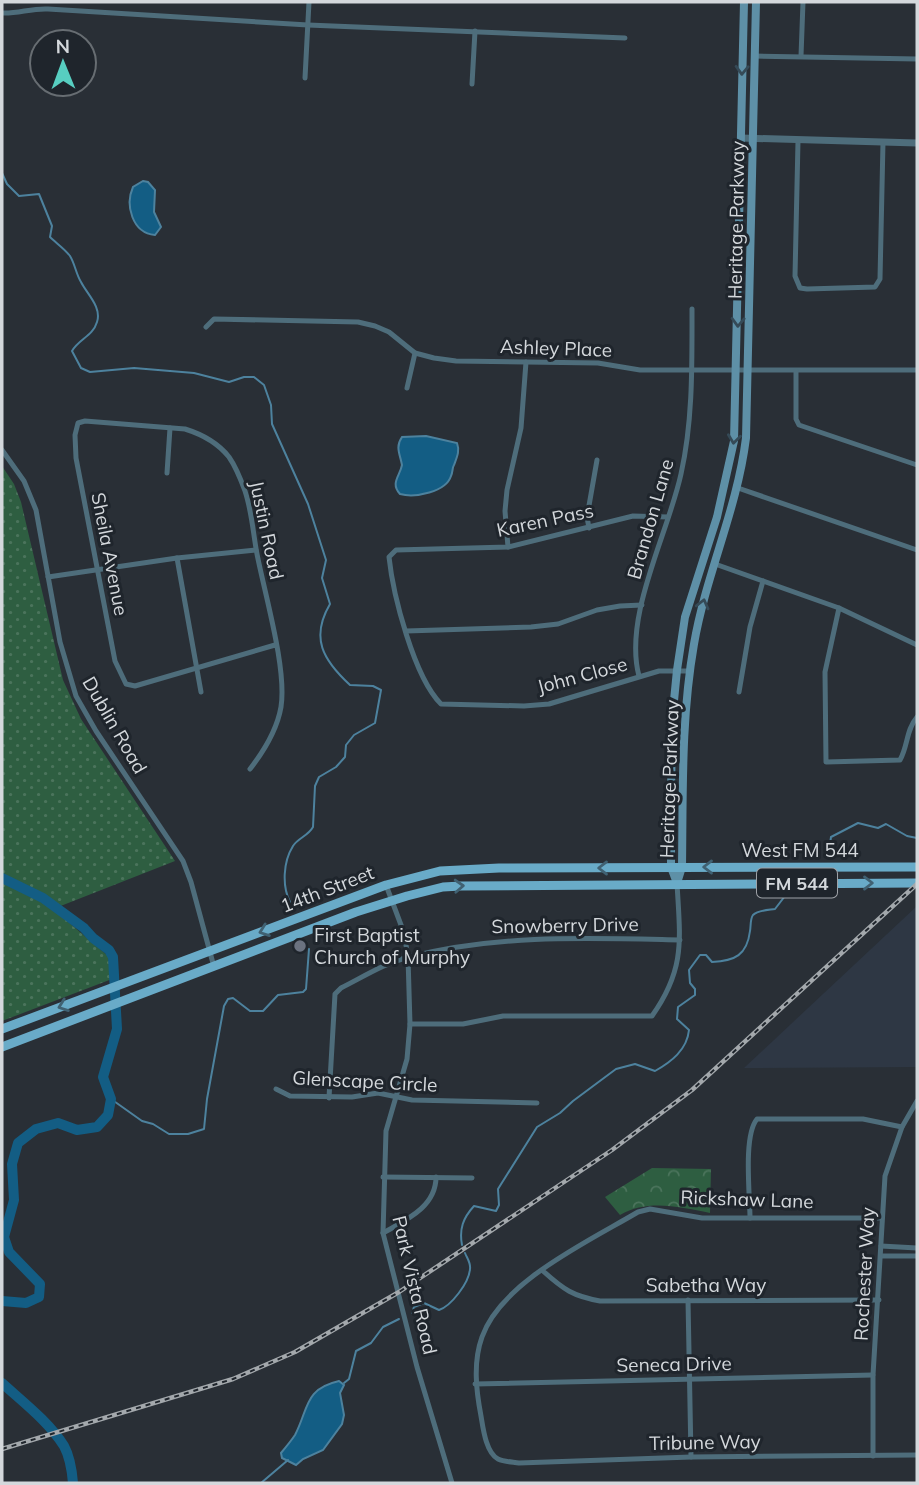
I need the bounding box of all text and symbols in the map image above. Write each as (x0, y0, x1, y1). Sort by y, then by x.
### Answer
north arrow (28, 28, 98, 98)
text: N (55, 34, 70, 58)
one-way arrow (735, 65, 750, 76)
street label: Heritage Parkway (723, 141, 749, 299)
one-way arrow (730, 317, 745, 328)
street label: Ashley Place (500, 334, 612, 362)
one-way arrow (726, 433, 741, 444)
street label: Brandon Lane (621, 456, 679, 582)
street label: Justin Road (245, 478, 289, 582)
street label: Sheila Avenue (86, 490, 134, 618)
street label: Karen Pass (494, 498, 596, 542)
one-way arrow (695, 598, 709, 610)
street label: John Close (534, 651, 630, 699)
street label: Dublin Road (78, 672, 152, 778)
street label: Heritage Parkway (654, 699, 684, 859)
street label: West FM 544 (741, 838, 859, 862)
one-way arrow (702, 859, 713, 875)
street label: 14th Street (277, 860, 377, 918)
one-way arrow (597, 860, 608, 876)
road number: FM 544 (757, 868, 837, 898)
one-way arrow (863, 875, 873, 891)
one-way arrow (454, 879, 465, 894)
street label: Snowberry Drive (491, 912, 639, 938)
one-way arrow (258, 923, 270, 937)
place label: First Baptist Church of Murphy (314, 923, 470, 969)
marker: First Baptist Church of Murphy (292, 938, 308, 954)
one-way arrow (58, 998, 70, 1012)
street label: Glenscape Circle (292, 1065, 438, 1097)
street label: Rickshaw Lane (680, 1185, 814, 1213)
street label: Rochester Way (849, 1206, 879, 1342)
street label: Park Vista Road (387, 1213, 443, 1357)
street label: Sabetha Way (646, 1273, 766, 1297)
street label: Seneca Drive (616, 1351, 732, 1377)
street label: Tribune Way (649, 1429, 761, 1455)

